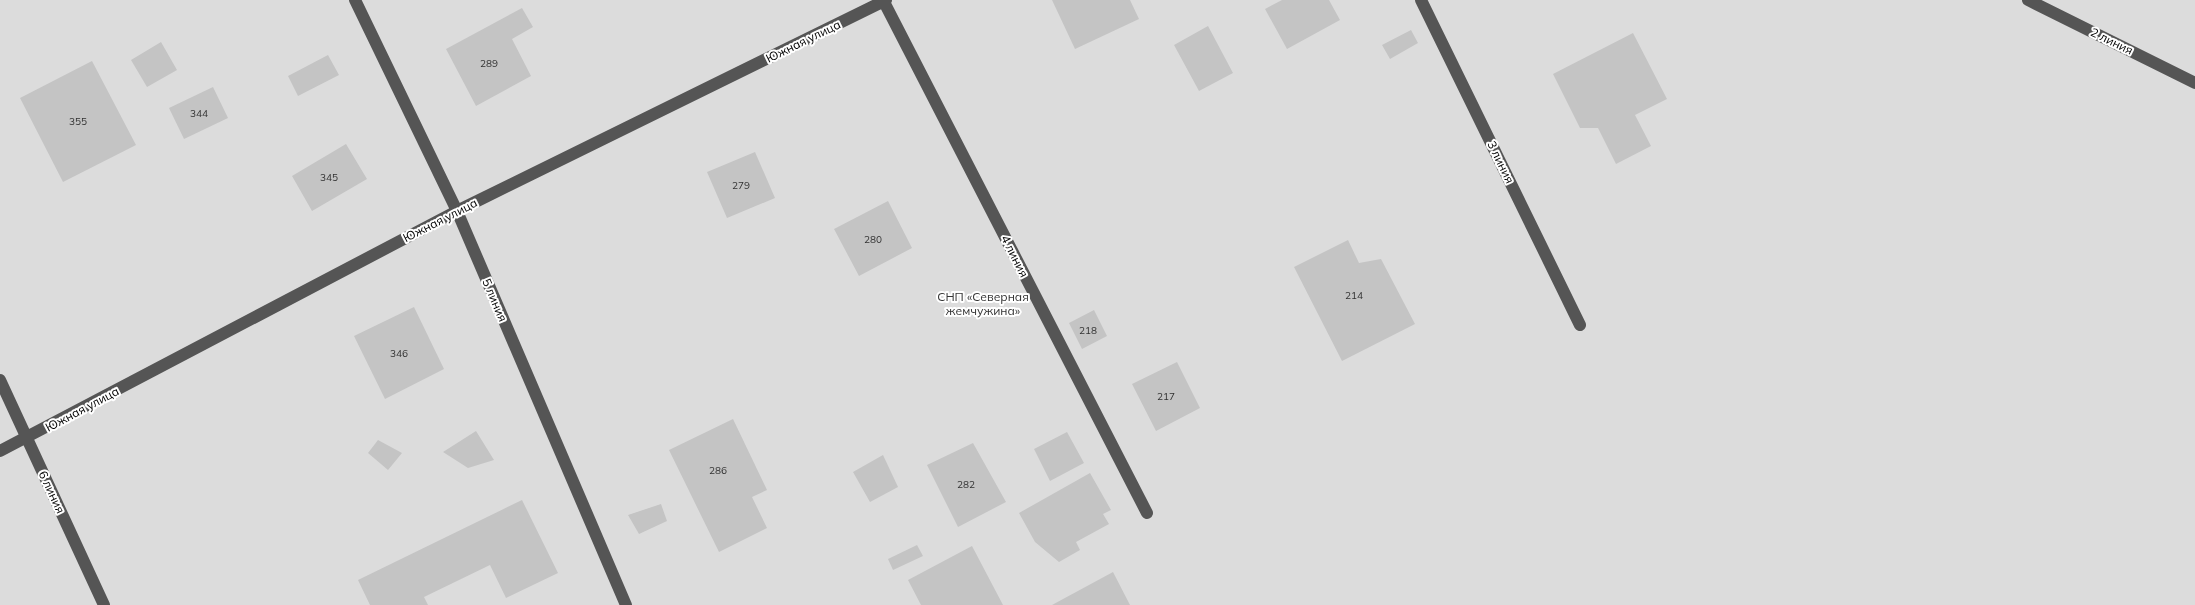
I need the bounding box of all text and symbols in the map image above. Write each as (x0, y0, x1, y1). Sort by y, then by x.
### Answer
street label: Южная улица (763, 16, 843, 66)
street label: 2 линия (2088, 24, 2136, 58)
house number: 289 (480, 57, 498, 70)
house number: 344 (190, 107, 208, 120)
house number: 355 (69, 115, 87, 128)
street label: 3 линия (1484, 138, 1518, 186)
house number: 345 (320, 171, 338, 184)
house number: 279 (732, 179, 750, 192)
street label: Южная улица (400, 195, 480, 245)
street label: 4 линия (998, 232, 1032, 280)
house number: 280 (864, 233, 882, 246)
street label: 5 линия (479, 276, 511, 324)
park label: СНП «Северная жемчужина» (937, 289, 1029, 318)
house number: 214 (1345, 289, 1363, 302)
house number: 218 (1079, 324, 1097, 337)
house number: 346 (390, 347, 408, 360)
street label: Южная улица (43, 383, 121, 435)
house number: 217 (1157, 390, 1175, 403)
house number: 286 (709, 464, 727, 477)
street label: 6 линия (36, 468, 68, 516)
house number: 282 (957, 478, 975, 491)

